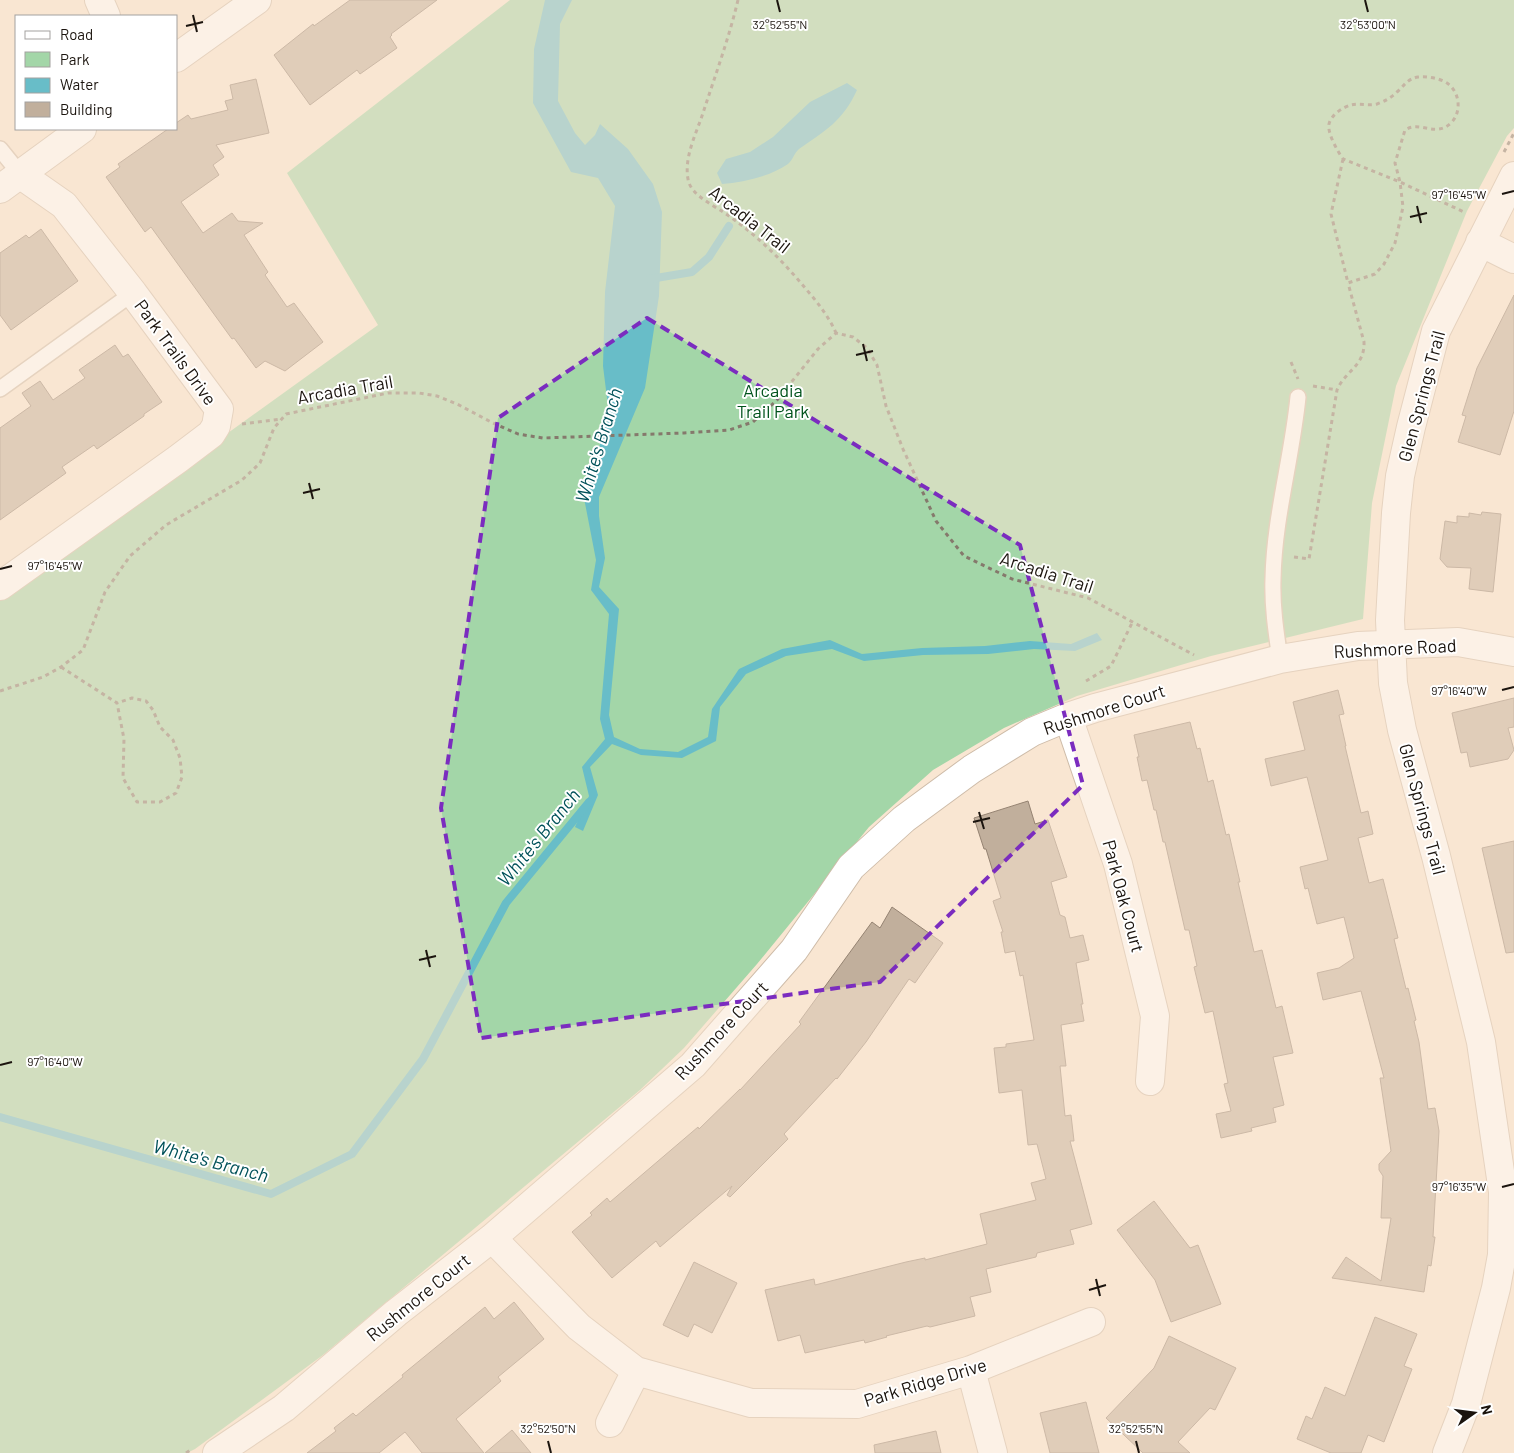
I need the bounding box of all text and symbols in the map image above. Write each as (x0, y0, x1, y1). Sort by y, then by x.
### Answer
legend (15, 15, 178, 130)
text: 32°52'55"N (753, 17, 807, 31)
text: 32°53'00"N (1340, 17, 1396, 31)
text: Road (60, 25, 93, 43)
text: Park (60, 50, 90, 68)
text: Water (60, 75, 99, 93)
text: Building (60, 100, 113, 118)
street label: Arcadia Trail (705, 181, 795, 257)
text: 97°16'45"W (1432, 187, 1487, 201)
street label: Park Trails Drive (130, 295, 222, 409)
street label: Glen Springs Trail (1393, 328, 1449, 464)
street label: Arcadia Trail (295, 370, 395, 408)
park label: Arcadia Trail Park (737, 379, 809, 422)
water label: White's Branch (570, 385, 626, 505)
street label: Arcadia Trail (998, 547, 1096, 597)
text: 97°16'45"W (28, 558, 83, 572)
street label: Rushmore Road (1333, 634, 1457, 662)
street label: Rushmore Court (1040, 679, 1168, 739)
text: 97°16'40"W (1431, 683, 1487, 697)
street label: Glen Springs Trail (1395, 741, 1451, 877)
water label: White's Branch (492, 784, 584, 890)
street label: Park Oak Court (1098, 837, 1150, 955)
street label: Rushmore Court (670, 976, 772, 1084)
text: 97°16'40"W (27, 1054, 83, 1068)
water label: White's Branch (151, 1134, 271, 1186)
text: 97°16'35"W (1432, 1179, 1487, 1193)
street label: Rushmore Court (362, 1248, 474, 1346)
street label: Park Ridge Drive (861, 1353, 989, 1411)
north arrow (1449, 1388, 1499, 1438)
text: N (1478, 1403, 1496, 1416)
text: 32°52'50"N (520, 1421, 576, 1435)
text: 32°52'55"N (1109, 1421, 1163, 1435)

